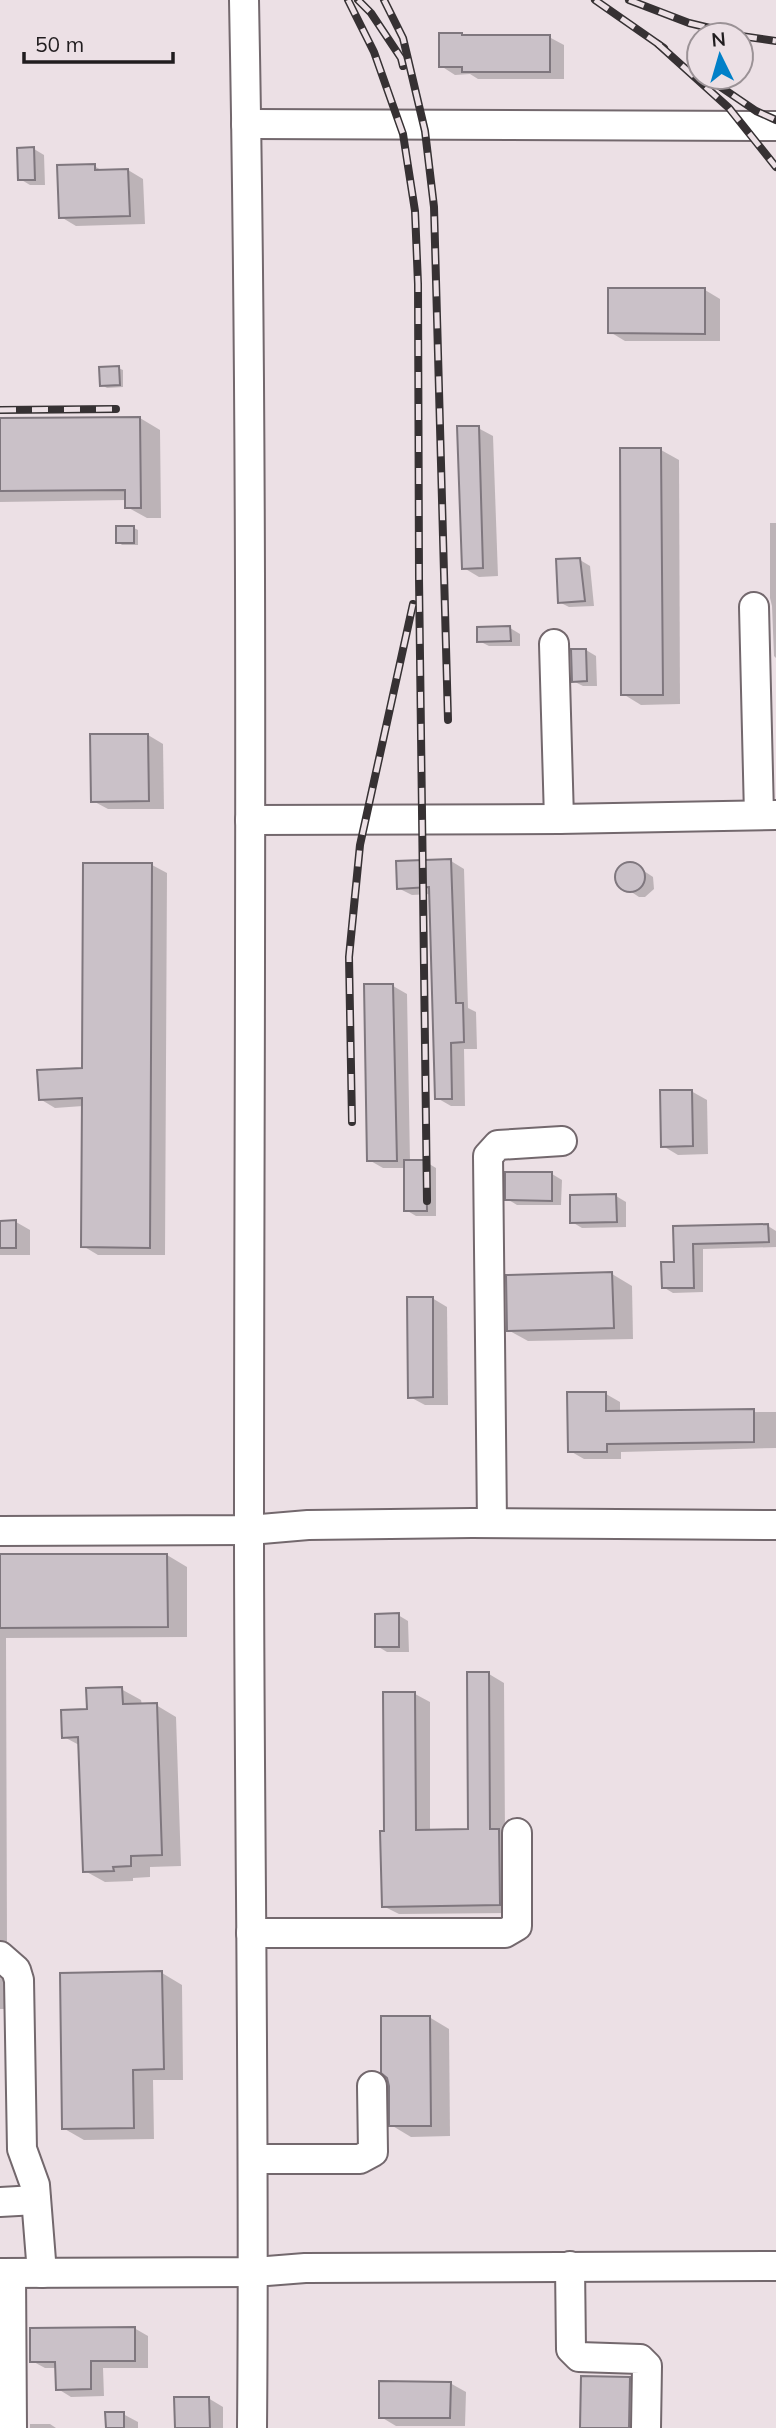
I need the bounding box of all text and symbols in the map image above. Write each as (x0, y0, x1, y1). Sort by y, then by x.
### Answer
scale bar (24, 21, 173, 65)
north arrow (685, 21, 755, 91)
text: N (710, 26, 727, 52)
text: 50 m (35, 31, 84, 57)

